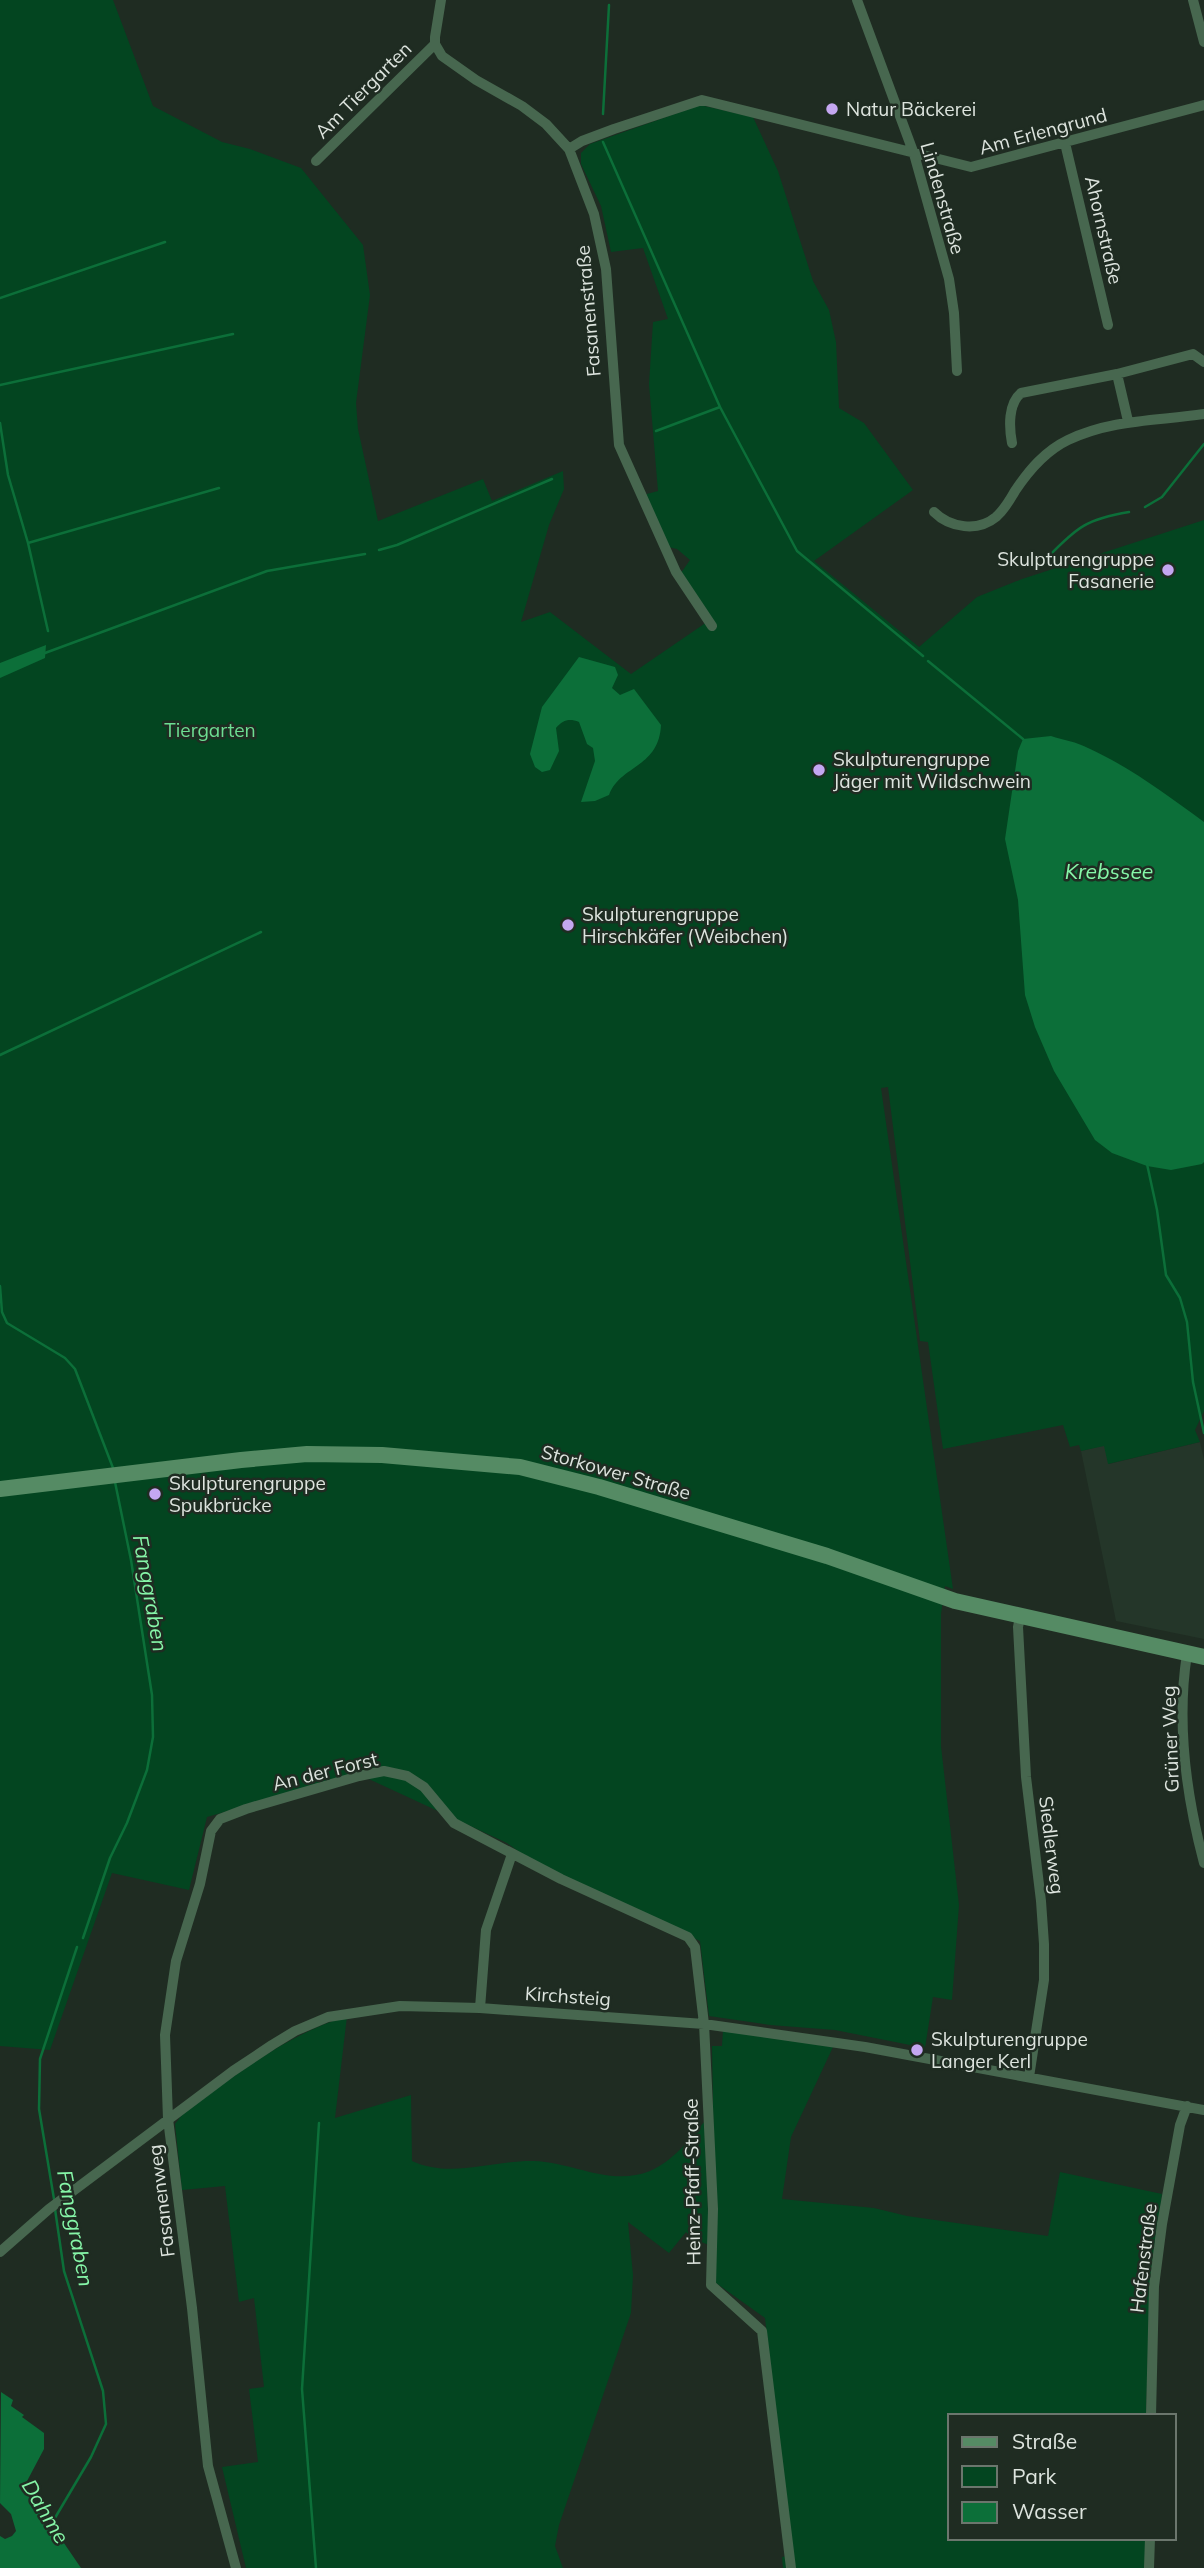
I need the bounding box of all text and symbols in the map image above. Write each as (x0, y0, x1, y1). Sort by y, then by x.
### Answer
street label: Am Tiergarten (310, 37, 416, 143)
place label: Natur Bäckerei (846, 97, 976, 121)
marker: Natur Bäckerei (824, 101, 840, 117)
street label: Am Erlengrund (976, 102, 1110, 160)
street label: Lindenstraße (916, 139, 970, 257)
street label: Ahornstraße (1080, 173, 1128, 287)
street label: Fasanenstraße (570, 244, 606, 378)
place label: Skulpturengruppe Fasanerie (997, 547, 1154, 593)
marker: Skulpturengruppe Fasanerie (1160, 562, 1176, 578)
park label: Tiergarten (164, 718, 256, 742)
place label: Skulpturengruppe Jäger mit Wildschwein (833, 747, 1031, 793)
marker: Skulpturengruppe Jäger mit Wildschwein (811, 762, 827, 778)
water label: Krebssee (1065, 858, 1153, 884)
place label: Skulpturengruppe Hirschkäfer (Weibchen) (582, 902, 788, 948)
marker: Skulpturengruppe Hirschkäfer (Weibchen) (560, 917, 576, 933)
street label: Storkower Straße (539, 1439, 693, 1505)
place label: Skulpturengruppe Spukbrücke (169, 1471, 326, 1517)
marker: Skulpturengruppe Spukbrücke (147, 1486, 163, 1502)
water label: Fanggraben (128, 1533, 174, 1653)
street label: Grüner Weg (1156, 1685, 1184, 1793)
street label: An der Forst (270, 1746, 380, 1796)
street label: Siedlerweg (1034, 1795, 1070, 1895)
street label: Kirchsteig (524, 1981, 612, 2011)
place label: Skulpturengruppe Langer Kerl (931, 2027, 1088, 2073)
marker: Skulpturengruppe Langer Kerl (909, 2042, 925, 2058)
street label: Heinz-Pfaff-Straße (679, 2098, 705, 2266)
street label: Fasanenweg (142, 2143, 180, 2259)
water label: Fanggraben (52, 2168, 100, 2288)
street label: Hafenstraße (1124, 2202, 1162, 2314)
legend (948, 2414, 1176, 2540)
text: Straße (1012, 2428, 1077, 2454)
text: Park (1012, 2463, 1056, 2489)
water label: Dahme (17, 2474, 75, 2548)
text: Wasser (1012, 2498, 1087, 2524)

